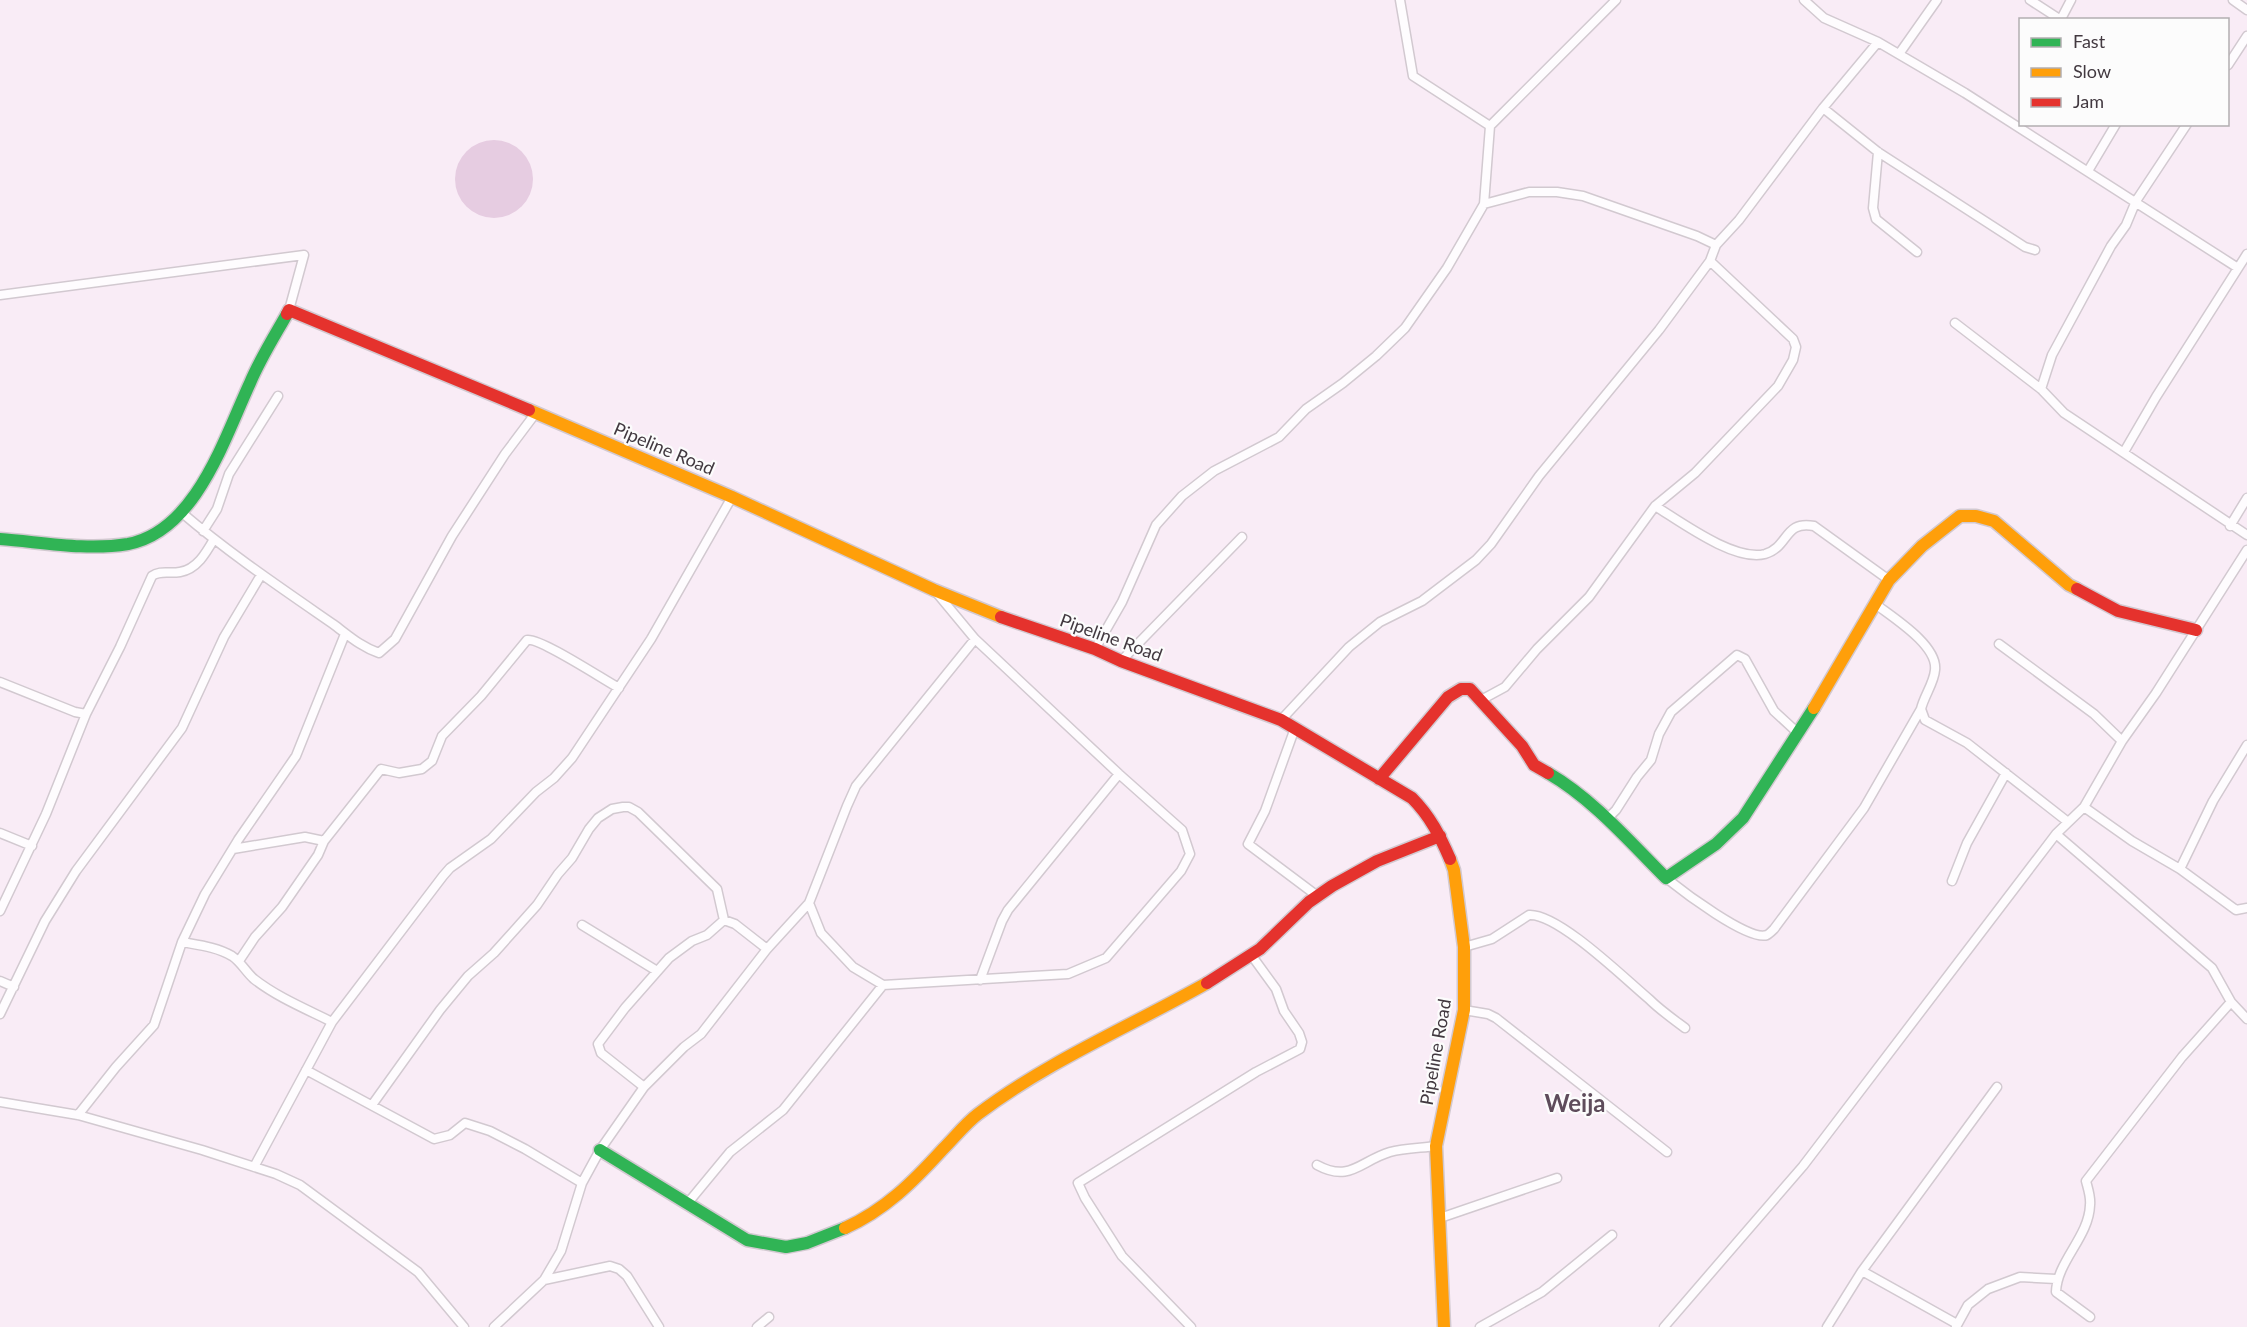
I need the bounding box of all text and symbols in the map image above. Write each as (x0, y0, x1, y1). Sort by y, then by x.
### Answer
legend (2019, 18, 2229, 126)
text: Fast (2073, 30, 2106, 52)
text: Slow (2073, 60, 2111, 82)
text: Jam (2073, 90, 2104, 112)
street label: Pipeline Road (611, 417, 718, 479)
street label: Pipeline Road (1057, 608, 1166, 666)
street label: Pipeline Road (1415, 997, 1455, 1107)
district label: Weija (1545, 1088, 1605, 1117)

